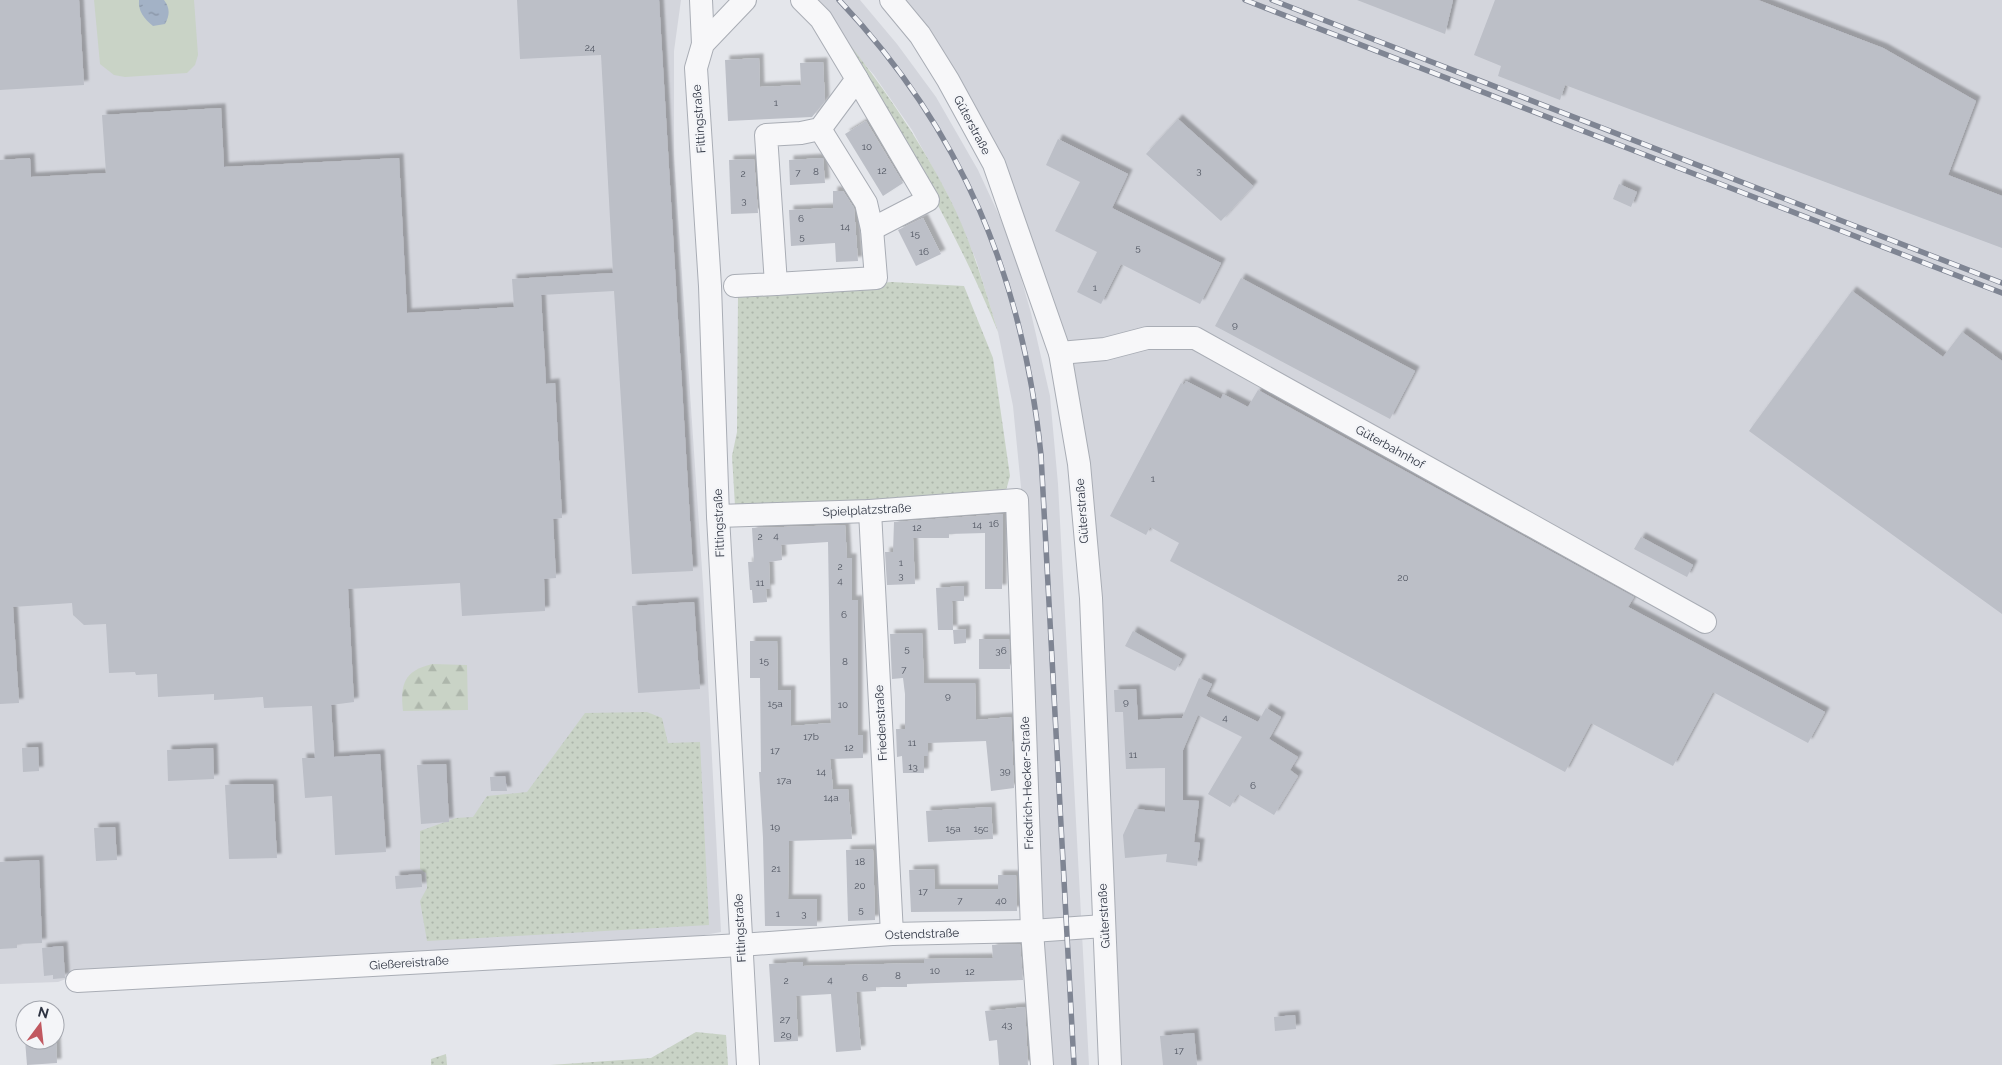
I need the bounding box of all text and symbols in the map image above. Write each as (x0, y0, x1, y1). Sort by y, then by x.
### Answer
house number: 24 (585, 42, 596, 53)
street label: Fittingstraße (690, 84, 708, 154)
street label: Güterstraße (951, 93, 993, 157)
house number: 1 (774, 97, 779, 108)
house number: 10 (862, 141, 872, 152)
house number: 12 (877, 165, 887, 176)
house number: 3 (1196, 165, 1202, 176)
house number: 8 (813, 166, 819, 177)
house number: 7 (795, 167, 801, 178)
house number: 2 (740, 168, 746, 179)
house number: 3 (741, 195, 747, 206)
house number: 6 (798, 213, 804, 224)
house number: 14 (840, 221, 850, 232)
house number: 15 (910, 228, 920, 239)
house number: 5 (799, 231, 805, 242)
house number: 5 (1135, 242, 1141, 253)
house number: 16 (919, 246, 929, 257)
house number: 1 (1093, 282, 1098, 293)
house number: 9 (1232, 319, 1238, 330)
street label: Güterbahnhof (1353, 422, 1428, 472)
house number: 1 (1151, 473, 1156, 484)
street label: Güterstraße (1073, 478, 1091, 544)
street label: Fittingstraße (711, 488, 727, 558)
street label: Spielplatzstraße (822, 501, 912, 519)
house number: 16 (989, 518, 999, 529)
house number: 14 (972, 519, 982, 530)
house number: 12 (912, 522, 922, 533)
house number: 4 (773, 530, 779, 541)
house number: 2 (757, 531, 763, 542)
house number: 1 (899, 557, 904, 568)
house number: 2 (837, 561, 843, 572)
house number: 3 (898, 570, 904, 581)
house number: 20 (1397, 572, 1409, 583)
house number: 4 (837, 575, 843, 586)
house number: 11 (756, 577, 765, 588)
house number: 6 (841, 609, 847, 620)
house number: 5 (904, 643, 910, 654)
house number: 36 (995, 645, 1007, 656)
house number: 15 (759, 655, 769, 666)
house number: 8 (842, 656, 848, 667)
house number: 7 (901, 664, 907, 675)
street label: Friedenstraße (872, 685, 890, 761)
house number: 9 (945, 690, 951, 701)
house number: 9 (1123, 696, 1129, 707)
house number: 15a (767, 698, 783, 709)
house number: 10 (838, 699, 848, 710)
house number: 4 (1222, 712, 1228, 723)
street label: Friedrich-Hecker-Straße (1018, 716, 1036, 850)
house number: 17b (803, 731, 819, 742)
house number: 11 (908, 737, 917, 748)
house number: 12 (844, 742, 854, 753)
house number: 17 (770, 745, 780, 756)
house number: 11 (1129, 749, 1138, 760)
house number: 13 (908, 761, 918, 772)
house number: 39 (999, 765, 1011, 776)
house number: 14 (816, 766, 826, 777)
house number: 17a (776, 775, 792, 786)
house number: 6 (1250, 780, 1256, 791)
house number: 14a (823, 792, 839, 803)
house number: 19 (770, 821, 780, 832)
house number: 15a (945, 823, 961, 834)
house number: 15c (973, 823, 989, 834)
house number: 18 (855, 856, 865, 867)
house number: 21 (771, 863, 781, 874)
house number: 20 (854, 880, 866, 891)
street label: Güterstraße (1095, 883, 1113, 949)
house number: 17 (918, 886, 928, 897)
street label: Fittingstraße (731, 893, 749, 963)
house number: 7 (957, 895, 963, 906)
house number: 40 (995, 895, 1007, 906)
house number: 5 (858, 904, 864, 915)
house number: 1 (776, 908, 781, 919)
house number: 3 (801, 908, 807, 919)
street label: Ostendstraße (885, 926, 959, 942)
street label: Gießereistraße (369, 953, 449, 973)
house number: 10 (930, 965, 940, 976)
house number: 12 (965, 966, 975, 977)
house number: 8 (895, 970, 901, 981)
house number: 6 (862, 972, 868, 983)
house number: 4 (827, 974, 833, 985)
house number: 2 (783, 975, 789, 986)
north arrow (15, 1000, 65, 1050)
text: N (36, 1003, 51, 1022)
house number: 27 (780, 1014, 791, 1025)
house number: 43 (1002, 1019, 1012, 1030)
house number: 29 (780, 1029, 792, 1040)
house number: 17 (1174, 1045, 1184, 1056)

